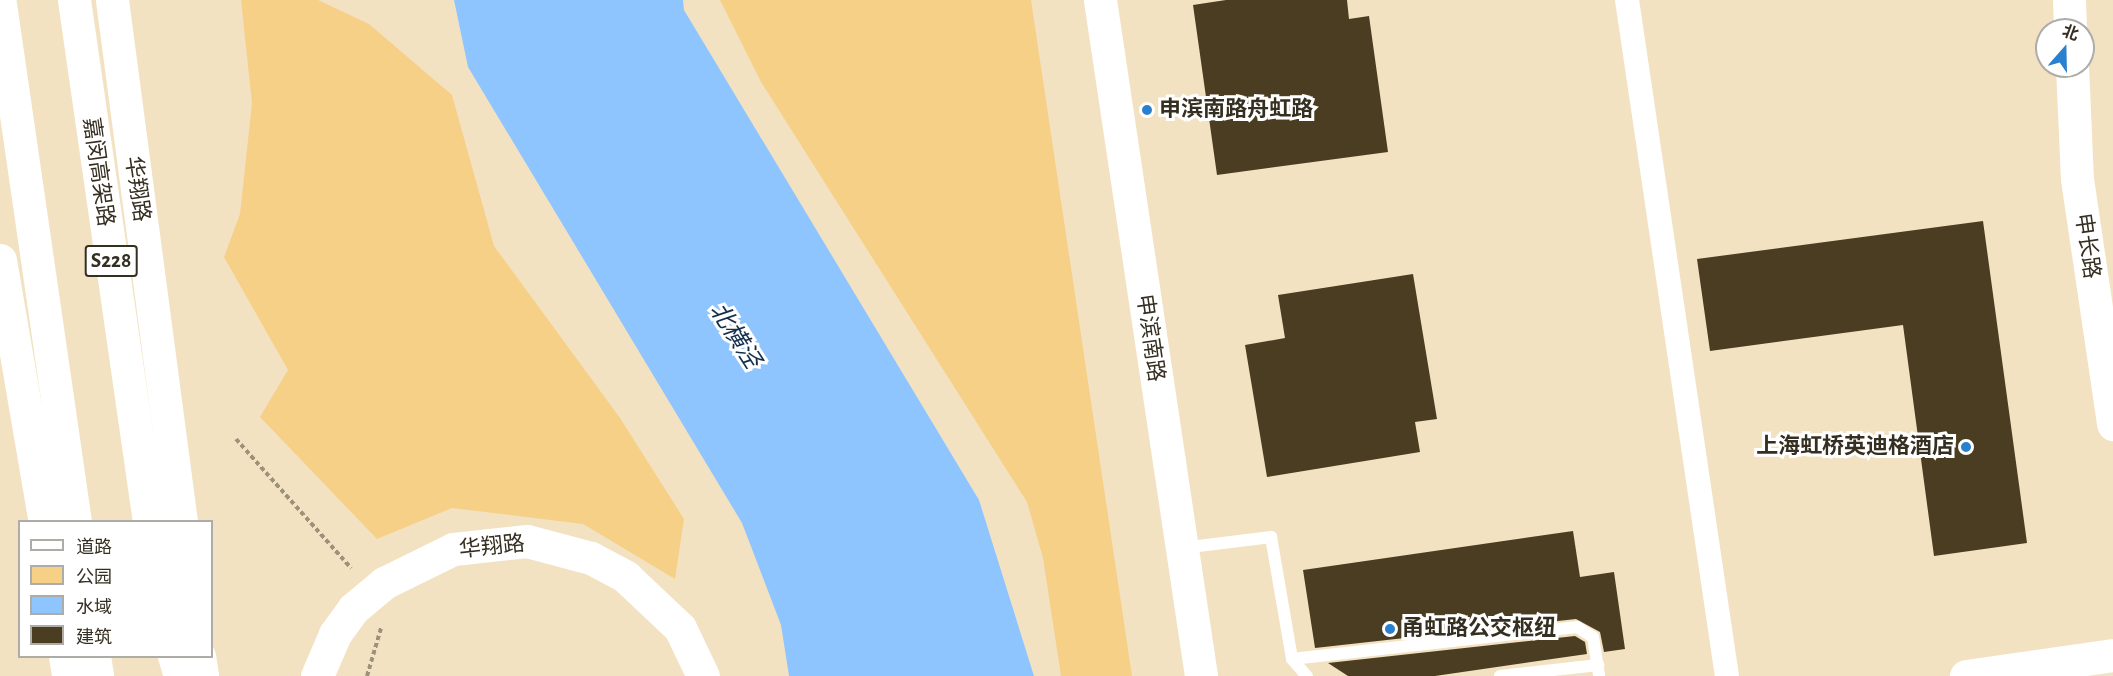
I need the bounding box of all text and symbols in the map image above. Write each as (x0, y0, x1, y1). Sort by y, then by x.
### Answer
north arrow (2035, 18, 2095, 78)
text: 北 (2060, 23, 2081, 43)
place label: 申滨南路舟虹路 (1159, 97, 1313, 123)
marker: 申滨南路舟虹路 (1140, 103, 1154, 117)
street label: 嘉闵高架路 (77, 116, 119, 228)
street label: 华翔路 (119, 154, 155, 224)
street label: 申长路 (2069, 211, 2105, 281)
road number: S228 (84, 243, 138, 279)
street label: 申滨南路 (1131, 293, 1169, 383)
water label: 北横泾 (702, 298, 766, 374)
place label: 上海虹桥英迪格酒店 (1756, 434, 1954, 460)
marker: 上海虹桥英迪格酒店 (1959, 440, 1973, 454)
legend (18, 520, 213, 658)
street label: 华翔路 (458, 530, 526, 564)
text: 道路 (76, 539, 112, 557)
text: 公园 (76, 569, 112, 587)
text: 水域 (76, 599, 112, 617)
place label: 甬虹路公交枢纽 (1402, 616, 1556, 642)
marker: 甬虹路公交枢纽 (1383, 622, 1397, 636)
text: 建筑 (76, 629, 112, 647)

